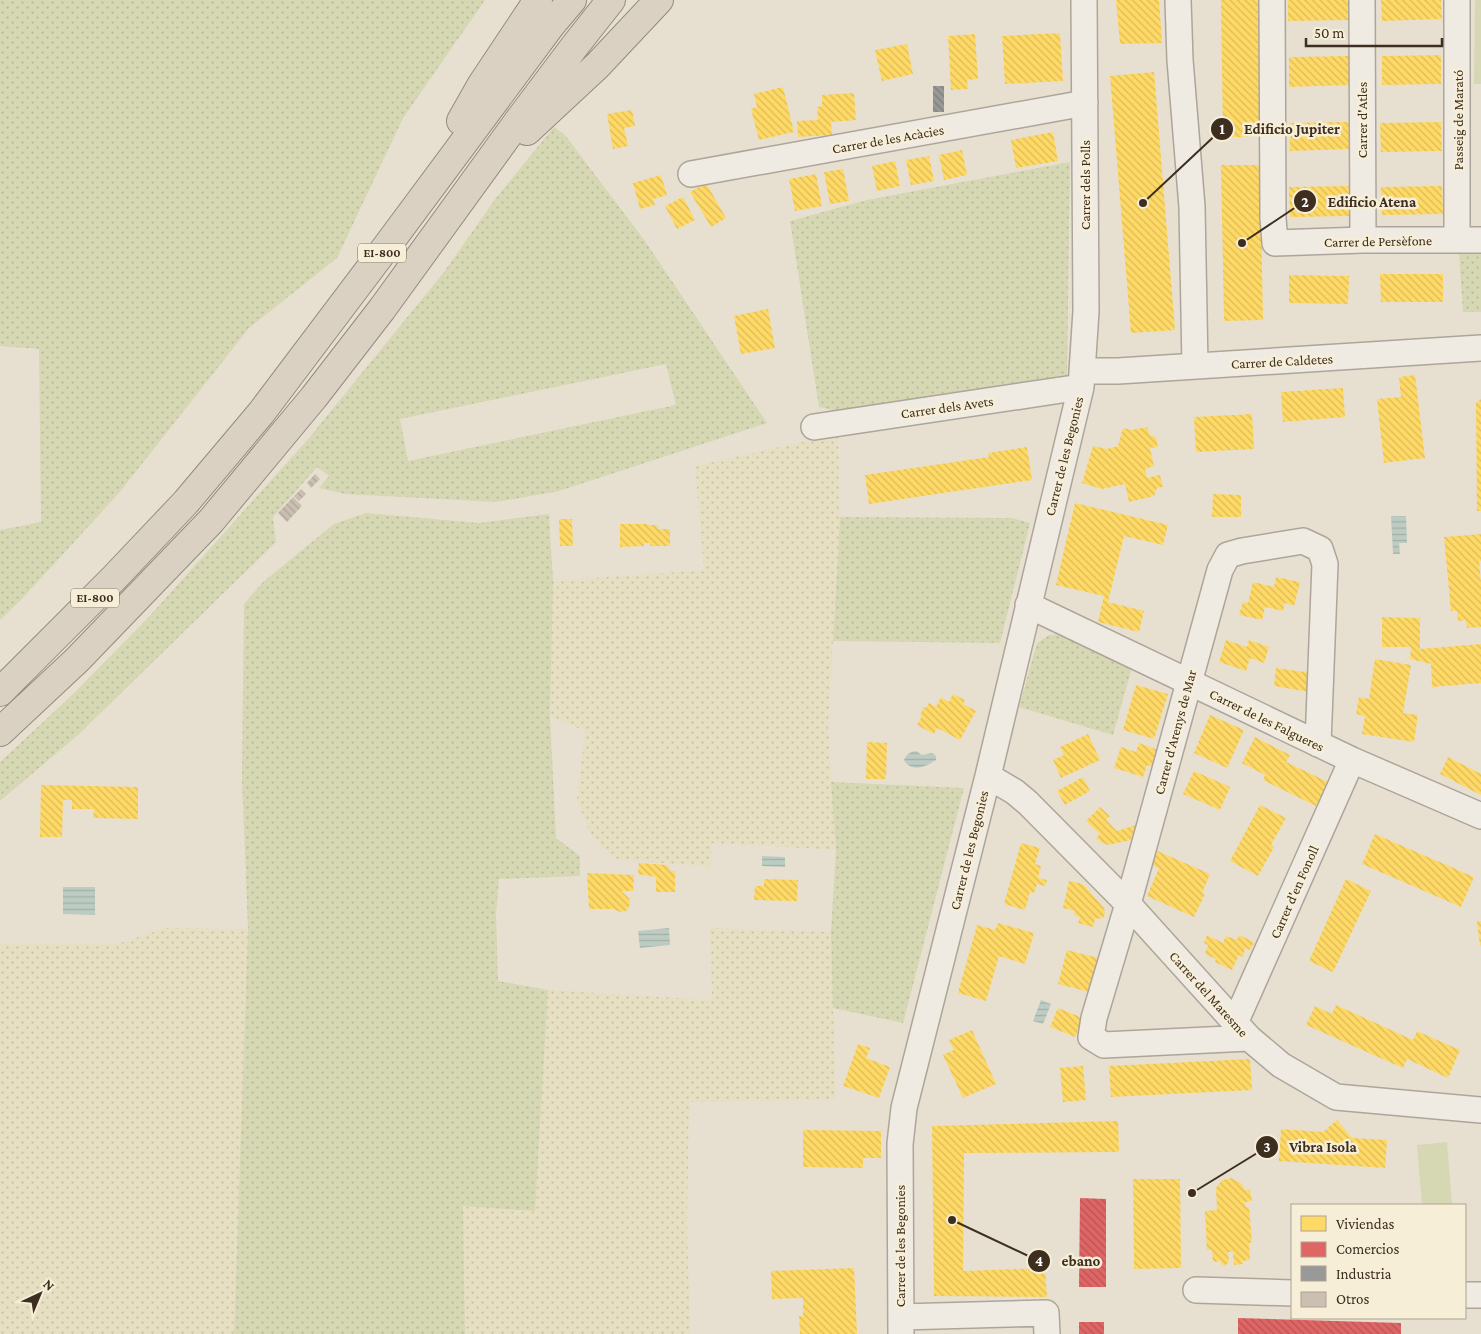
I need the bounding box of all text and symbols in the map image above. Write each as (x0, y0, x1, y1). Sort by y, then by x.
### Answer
scale bar (1306, 15, 1442, 47)
text: 50 m (1314, 25, 1344, 41)
street label: Passeig de Marató (1450, 70, 1466, 170)
street label: Carrer d'Atles (1354, 82, 1370, 158)
callout: Edificio Jupiter (1209, 114, 1350, 144)
street label: Carrer de les Acàcies (831, 121, 945, 157)
text: 1 (1219, 121, 1225, 137)
text: Edificio Jupiter (1244, 121, 1340, 137)
street label: Carrer dels Polls (1077, 140, 1093, 230)
callout: Edificio Atena (1292, 186, 1426, 216)
text: 2 (1301, 194, 1309, 210)
text: Edificio Atena (1328, 194, 1417, 210)
street label: Carrer de Persèfone (1324, 232, 1432, 250)
road number: EI-800 (358, 244, 406, 262)
street label: Carrer de Caldetes (1231, 350, 1333, 372)
street label: Carrer dels Avets (900, 393, 994, 421)
street label: Carrer de les Begonies (1041, 395, 1087, 517)
road number: EI-800 (71, 588, 119, 608)
street label: Carrer d'Arenys de Mar (1151, 668, 1199, 796)
street label: Carrer de les Falgueres (1207, 685, 1327, 755)
street label: Carrer de les Begonies (946, 789, 992, 911)
street label: Carrer d'en Fonoll (1266, 843, 1322, 941)
street label: Carrer del Maresme (1166, 948, 1252, 1040)
callout: Vibra Isola (1254, 1132, 1367, 1162)
text: 3 (1263, 1139, 1271, 1155)
text: Vibra Isola (1288, 1139, 1358, 1155)
street label: Carrer de les Begonies (892, 1185, 908, 1307)
legend (1291, 1204, 1466, 1319)
text: Viviendas (1336, 1216, 1395, 1232)
text: Comercios (1336, 1241, 1399, 1257)
callout: ebano (1026, 1246, 1110, 1276)
text: 4 (1035, 1253, 1043, 1269)
text: ebano (1062, 1253, 1101, 1269)
text: Industria (1336, 1266, 1392, 1282)
north arrow (15, 1269, 65, 1319)
text: N (40, 1276, 58, 1294)
text: Otros (1336, 1291, 1369, 1307)

